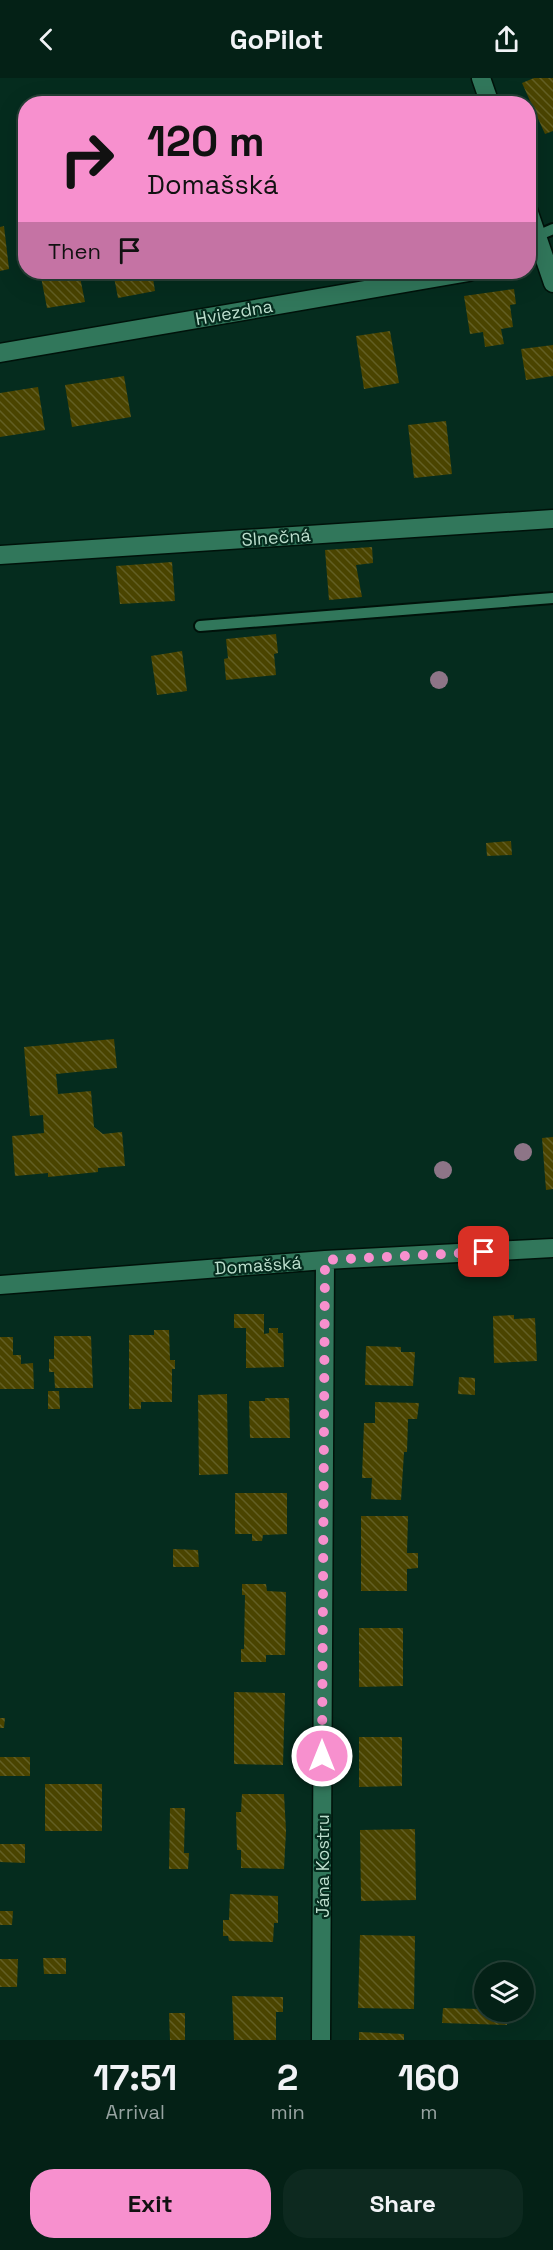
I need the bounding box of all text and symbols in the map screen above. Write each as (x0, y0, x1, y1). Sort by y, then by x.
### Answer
text: GoPilot (230, 22, 323, 57)
icon: back (30, 23, 63, 56)
icon: share (490, 23, 523, 56)
text: 120 m (147, 115, 265, 168)
icon: right (48, 120, 126, 198)
text: Domašská (147, 167, 278, 202)
icon: arrive (113, 234, 146, 267)
text: Then (48, 237, 101, 265)
street label: Hviezdna (193, 294, 275, 330)
street label: Slnečná (241, 523, 311, 551)
pin (458, 1226, 509, 1277)
icon: arrive (467, 1235, 500, 1268)
street label: Domašská (213, 1250, 303, 1280)
position arrow (290, 1724, 354, 1788)
street label: Jána Kostru (311, 1814, 334, 1918)
map controls (474, 1962, 534, 2022)
button: layers (474, 1962, 534, 2022)
text: 17:51 (93, 2055, 177, 2101)
text: 2 (277, 2055, 298, 2101)
text: 160 (398, 2055, 460, 2101)
text: Arrival (106, 2099, 165, 2125)
text: min (270, 2099, 305, 2125)
text: m (420, 2099, 438, 2125)
button: Exit (30, 2169, 271, 2238)
button: Share (283, 2169, 523, 2238)

